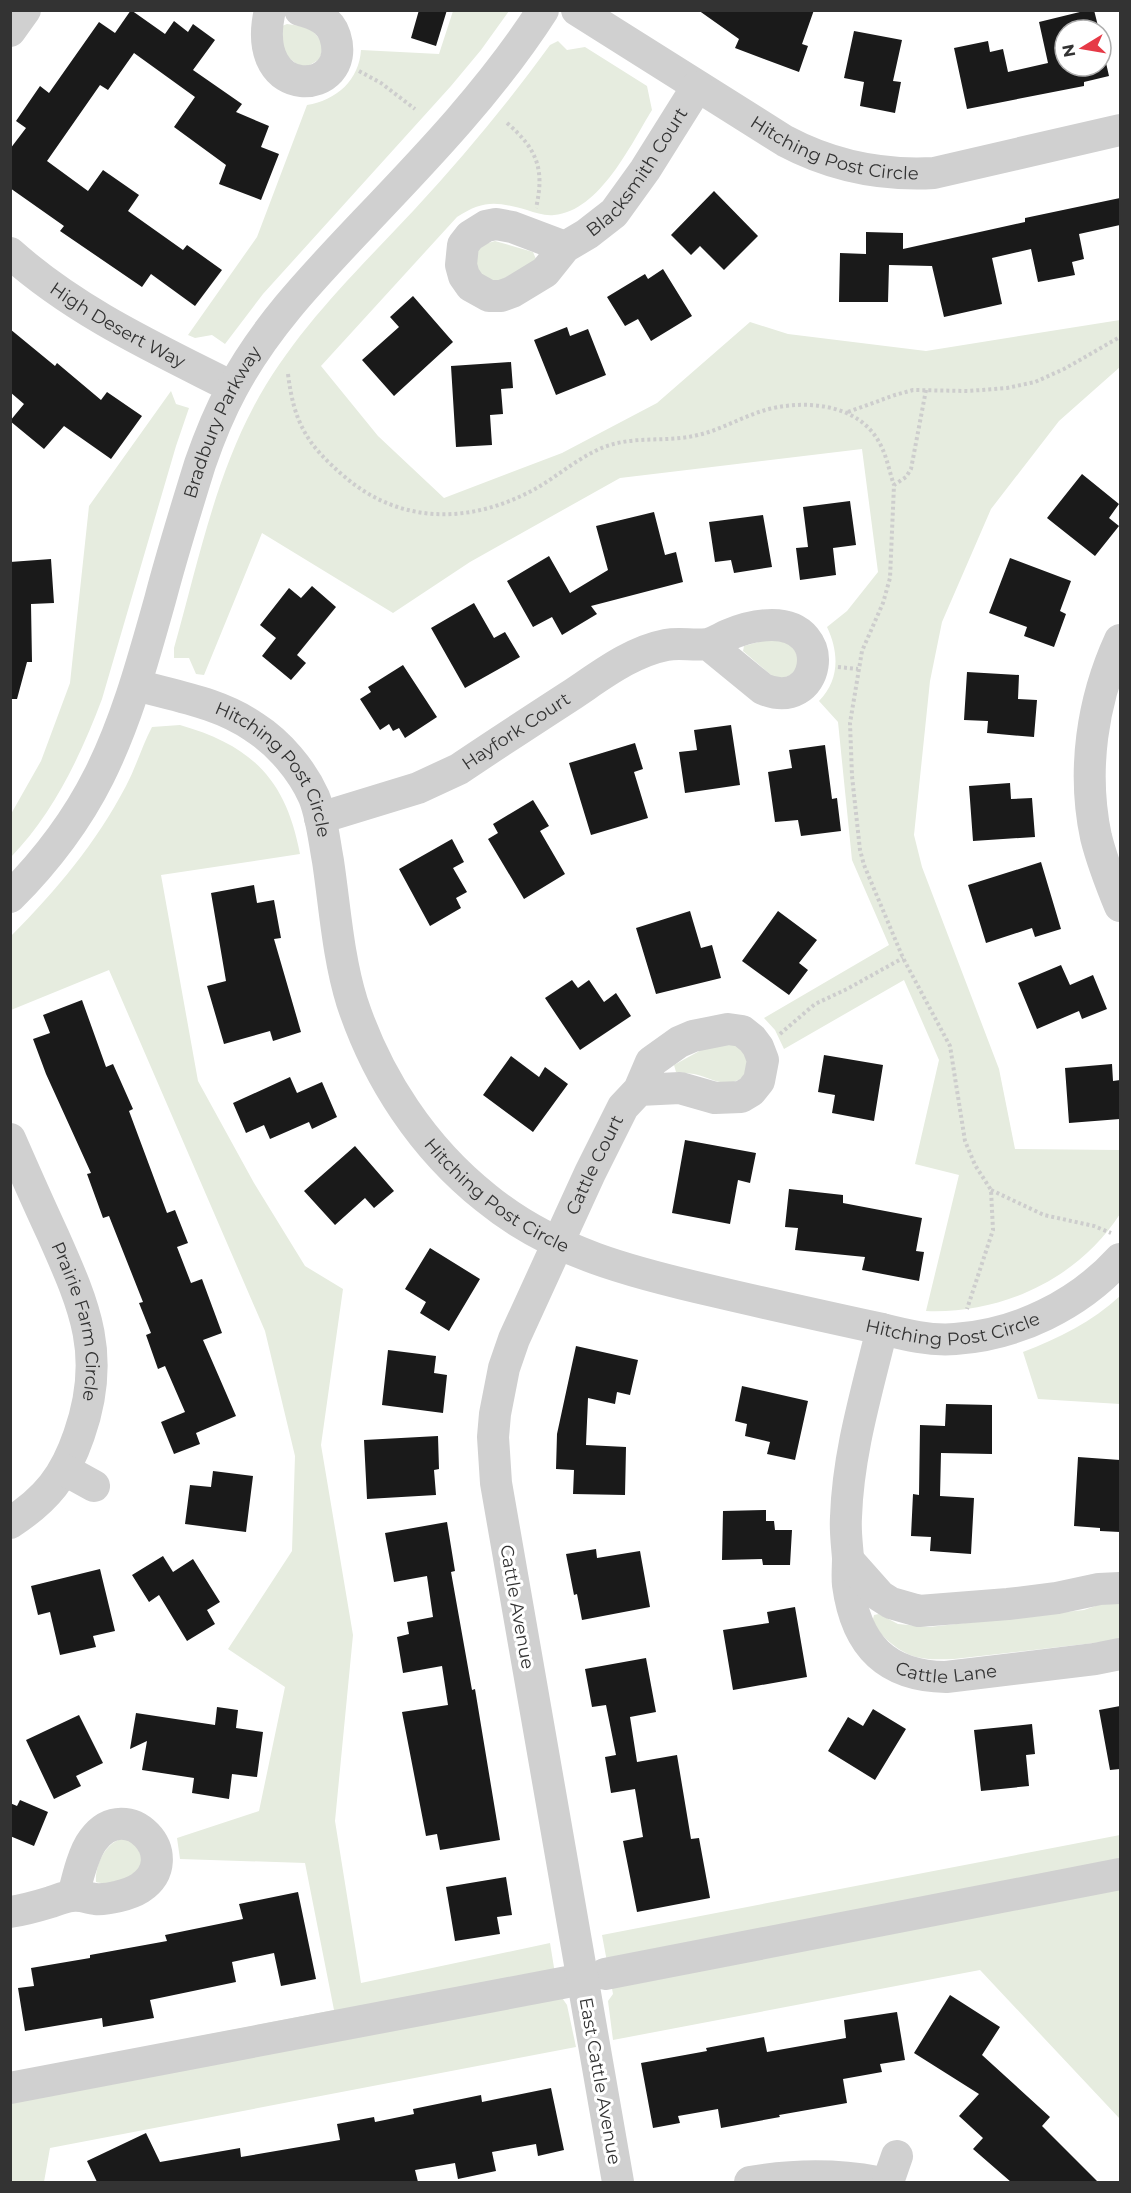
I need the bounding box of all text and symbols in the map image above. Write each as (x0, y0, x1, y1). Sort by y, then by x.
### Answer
north arrow (1053, 18, 1113, 78)
text: N (1058, 43, 1079, 59)
street label: Blacksmith Court (582, 103, 692, 241)
street label: Hitching Post Circle (746, 111, 919, 185)
street label: High Desert Way (46, 277, 189, 373)
street label: Bradbury Parkway (179, 342, 266, 501)
street label: Hayfork Court (458, 688, 574, 775)
street label: Hitching Post Circle (212, 697, 335, 839)
street label: Cattle Court (561, 1111, 628, 1219)
street label: Hitching Post Circle (419, 1134, 573, 1258)
street label: Prairie Farm Circle (46, 1238, 103, 1403)
street label: Hitching Post Circle (863, 1307, 1043, 1351)
street label: Cattle Avenue (495, 1543, 539, 1671)
street label: Cattle Lane (892, 1657, 998, 1688)
street label: East Cattle Avenue (574, 1996, 626, 2166)

